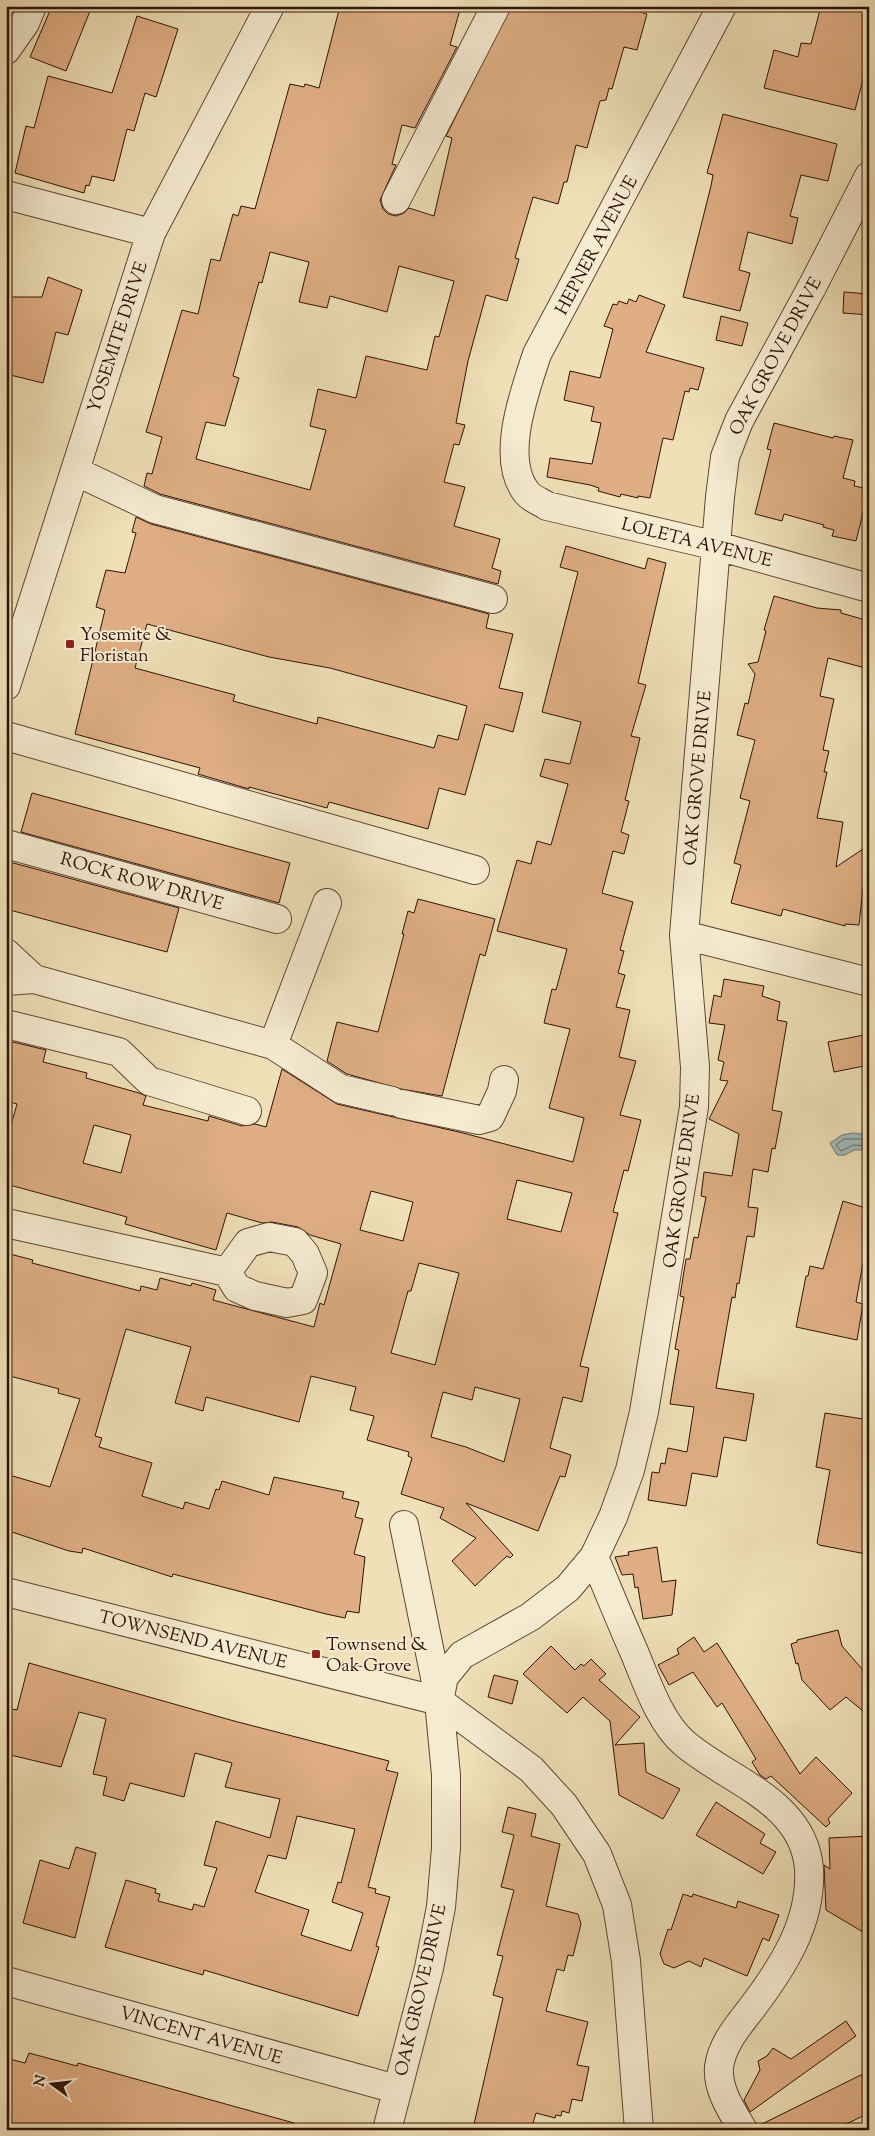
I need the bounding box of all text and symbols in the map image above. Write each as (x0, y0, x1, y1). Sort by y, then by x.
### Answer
street label: HEPNER AVENUE (550, 172, 646, 320)
street label: YOSEMITE DRIVE (82, 259, 156, 417)
street label: OAK GROVE DRIVE (724, 273, 830, 441)
street label: LOLETA AVENUE (618, 513, 775, 575)
place label: Yosemite & Floristan (80, 623, 172, 670)
marker: Yosemite & Floristan (64, 638, 76, 650)
street label: OAK GROVE DRIVE (678, 689, 720, 867)
street label: ROCK ROW DRIVE (57, 847, 226, 919)
street label: OAK GROVE DRIVE (658, 1092, 708, 1270)
street label: TOWNSEND AVENUE (96, 1605, 290, 1677)
place label: Townsend & Oak Grove (326, 1633, 427, 1680)
marker: Townsend & Oak Grove (310, 1648, 322, 1660)
street label: OAK GROVE DRIVE (390, 1902, 454, 2079)
street label: VINCENT AVENUE (116, 2001, 285, 2073)
north arrow (28, 2058, 78, 2108)
text: N (30, 2073, 52, 2089)

